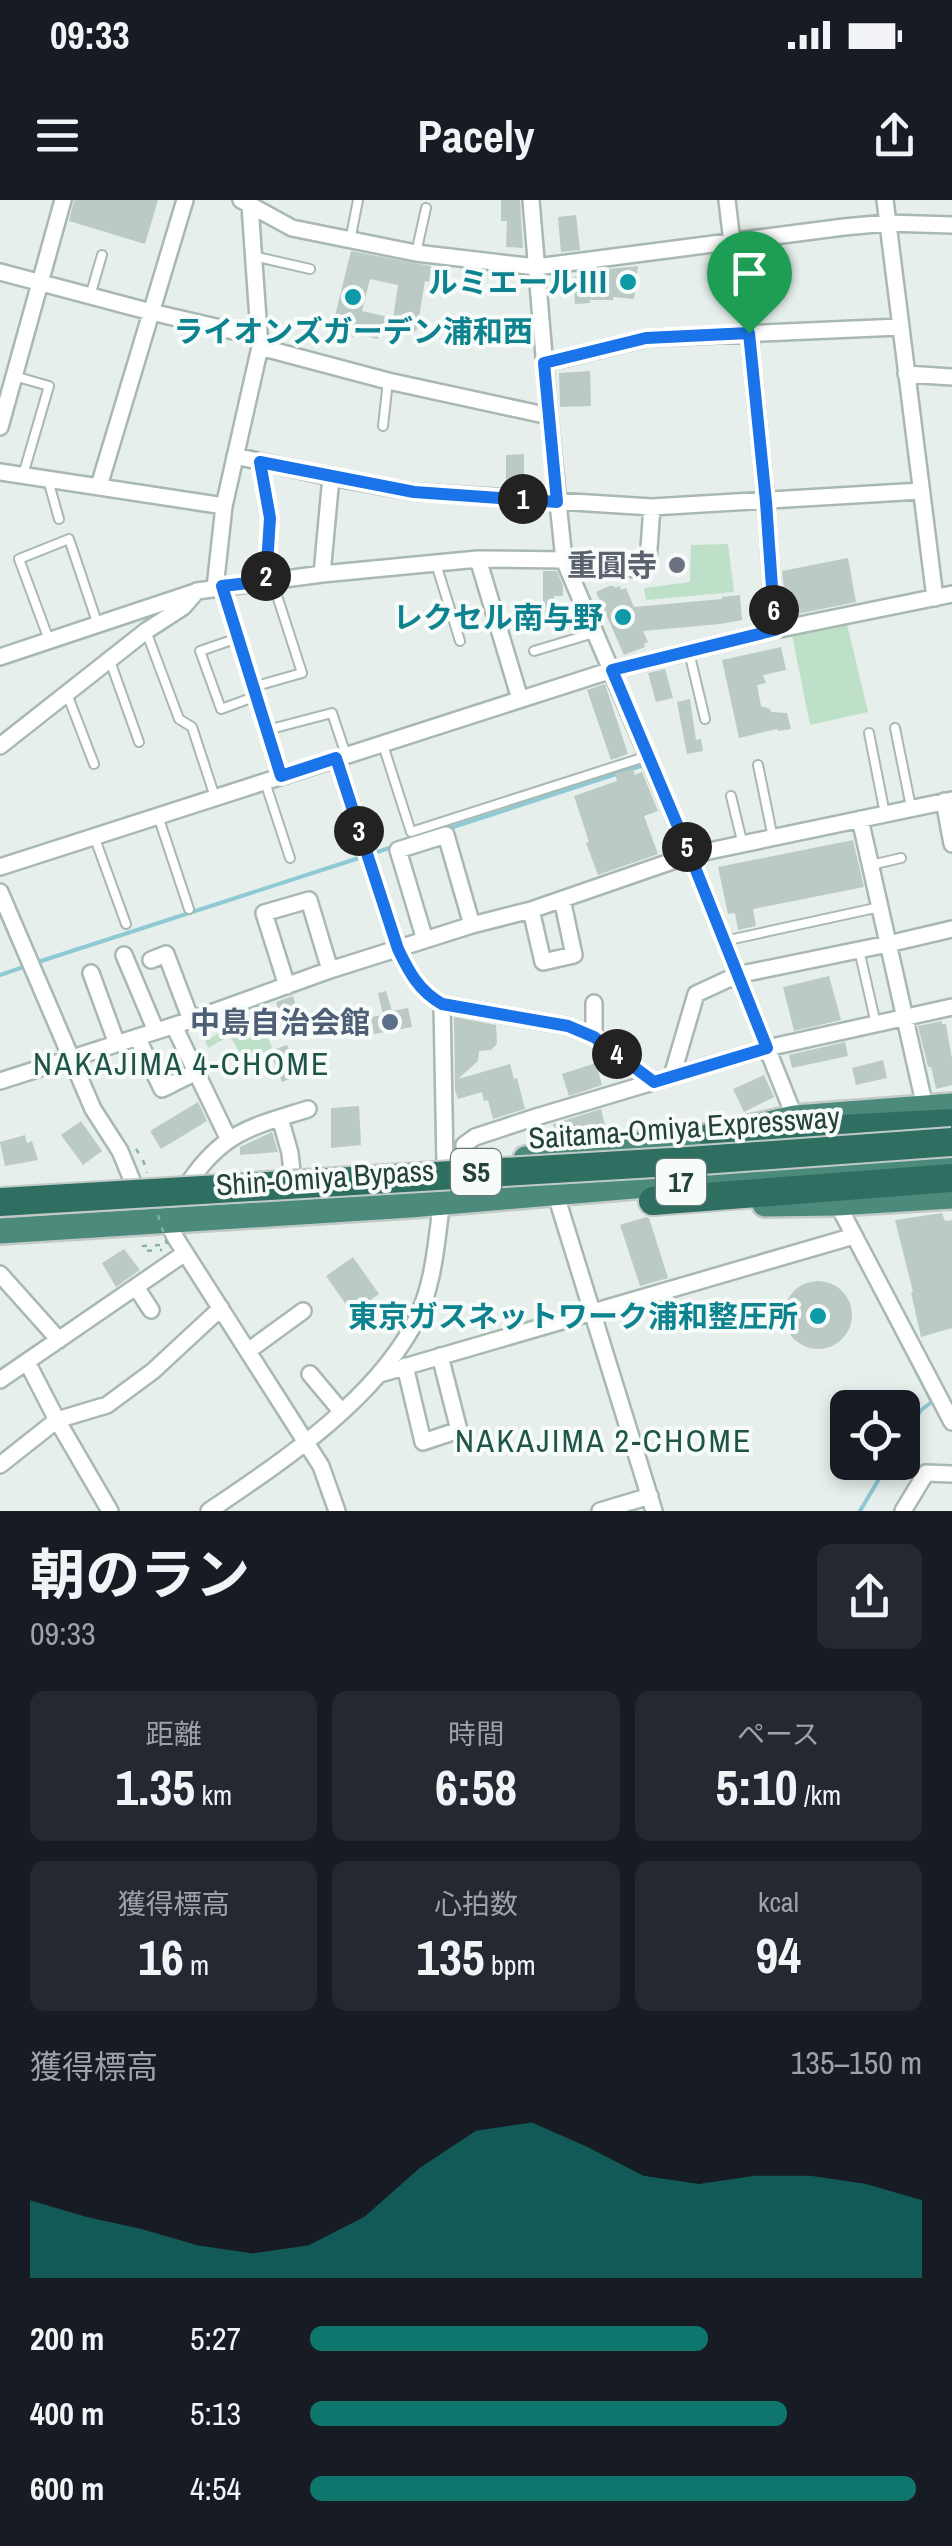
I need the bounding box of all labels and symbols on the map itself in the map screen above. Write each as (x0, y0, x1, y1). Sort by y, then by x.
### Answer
pin (707, 231, 792, 334)
place label: ルミエールⅢ (428, 262, 608, 302)
marker: ルミエールⅢ (617, 271, 639, 293)
marker: ライオンズガーデン浦和西 (342, 286, 364, 308)
place label: ライオンズガーデン浦和西 (173, 311, 533, 351)
pin: 1 (498, 474, 548, 524)
place label: 重圓寺 (567, 545, 657, 585)
pin: 2 (241, 551, 291, 601)
marker: 重圓寺 (666, 554, 688, 576)
pin: 6 (749, 585, 799, 635)
place label: レクセル南与野 (393, 597, 603, 637)
marker: レクセル南与野 (612, 606, 634, 628)
pin: 3 (334, 806, 384, 856)
pin: 5 (662, 822, 712, 872)
place label: 中島自治会館 (190, 1002, 370, 1042)
marker: 中島自治会館 (379, 1011, 401, 1033)
pin: 4 (592, 1029, 642, 1079)
district label: NAKAJIMA 4-CHOME (33, 1042, 331, 1085)
street label: Saitama-Omiya Expressway (527, 1096, 842, 1158)
street label: Shin-Omiya Bypass (214, 1149, 436, 1205)
road number: S5 (451, 1149, 501, 1195)
road number: 17 (656, 1159, 706, 1205)
place label: 東京ガスネットワーク浦和整圧所 (348, 1296, 798, 1336)
marker: 東京ガスネットワーク浦和整圧所 (807, 1305, 829, 1327)
district label: NAKAJIMA 2-CHOME (455, 1419, 753, 1462)

